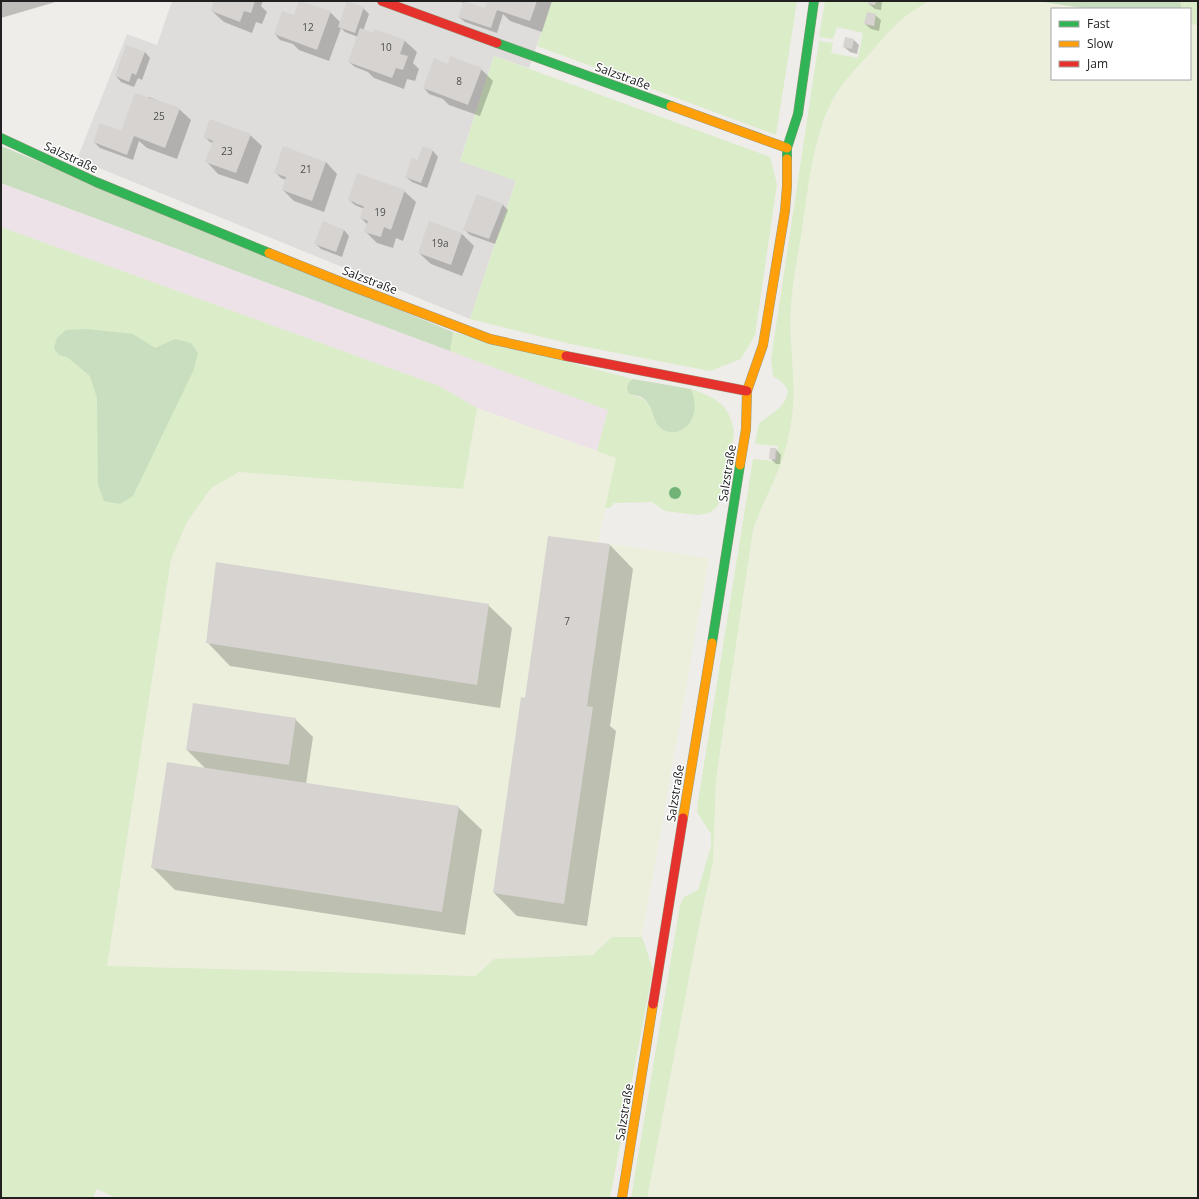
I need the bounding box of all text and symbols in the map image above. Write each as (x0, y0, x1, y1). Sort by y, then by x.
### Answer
legend (1051, 8, 1191, 80)
text: Fast (1087, 15, 1110, 32)
house number: 12 (302, 20, 314, 34)
text: Slow (1087, 35, 1114, 52)
house number: 10 (380, 40, 392, 54)
text: Jam (1086, 55, 1108, 72)
street label: Salzstraße (593, 58, 653, 94)
house number: 8 (456, 74, 462, 88)
house number: 25 (153, 109, 165, 123)
street label: Salzstraße (41, 137, 101, 177)
house number: 23 (221, 144, 233, 158)
house number: 21 (300, 162, 312, 176)
house number: 19 (374, 205, 386, 219)
house number: 19a (432, 236, 449, 250)
street label: Salzstraße (340, 262, 400, 298)
street label: Salzstraße (714, 443, 740, 503)
house number: 7 (564, 614, 570, 628)
street label: Salzstraße (662, 763, 688, 823)
street label: Salzstraße (611, 1082, 637, 1142)

